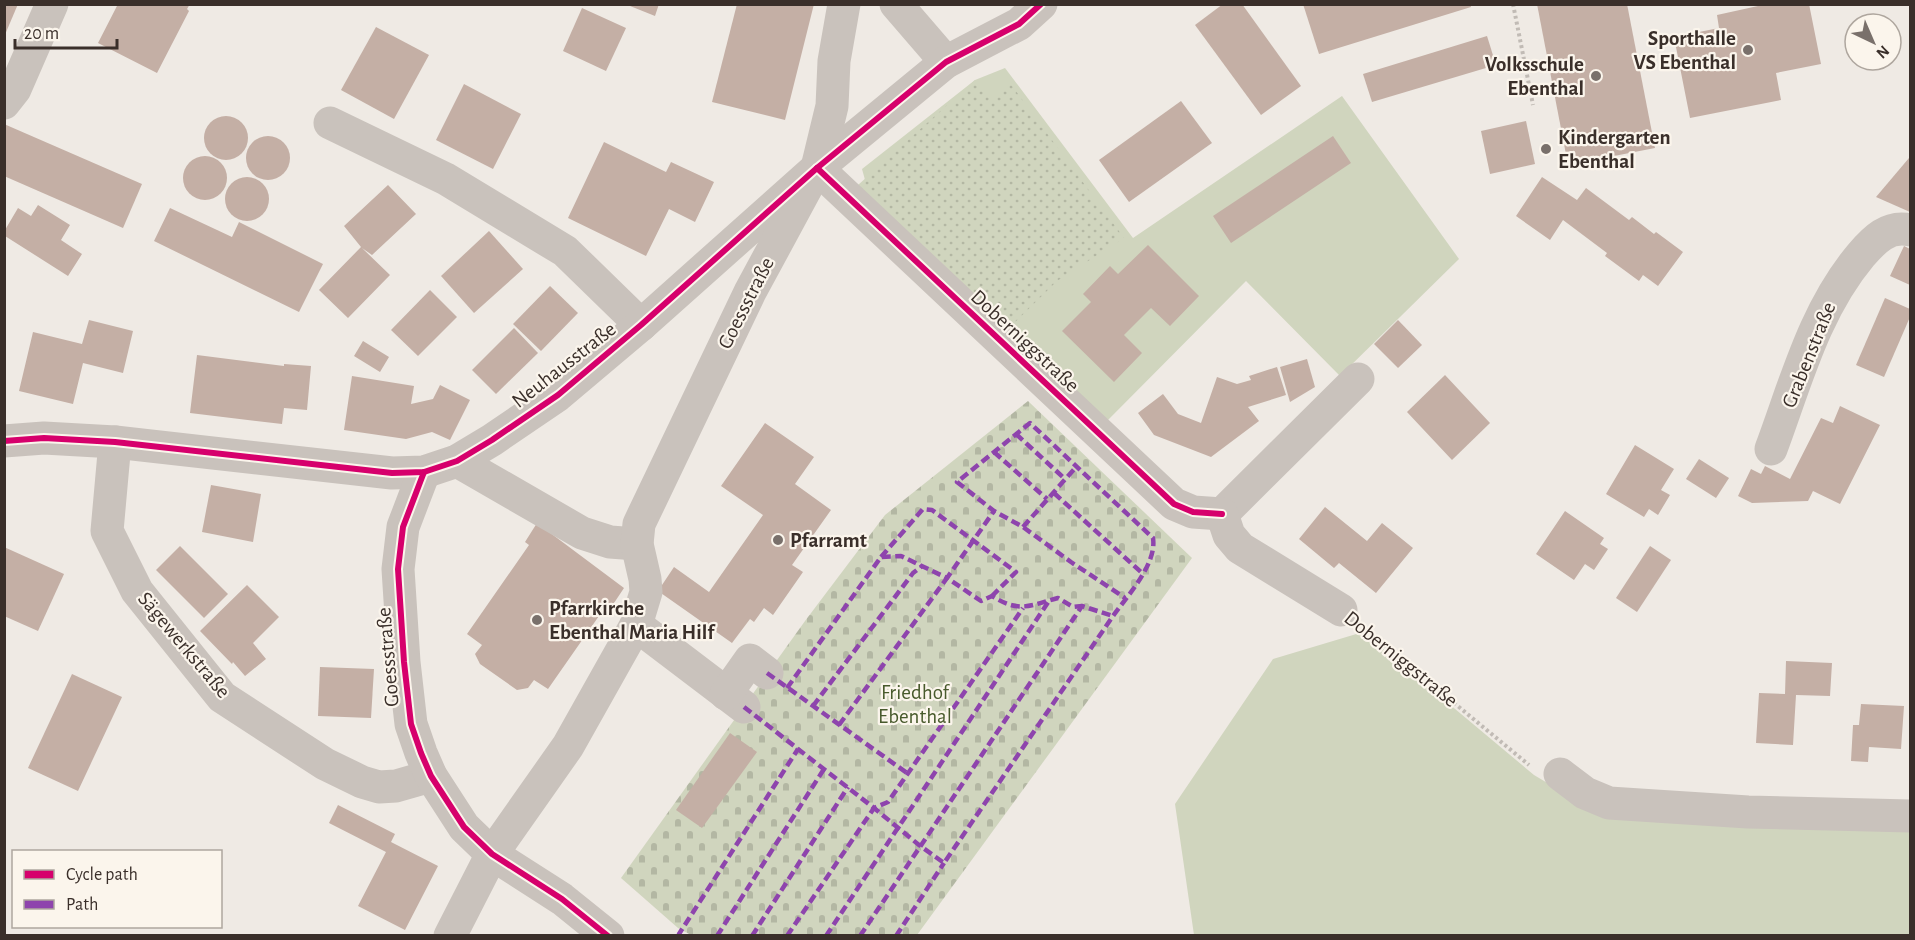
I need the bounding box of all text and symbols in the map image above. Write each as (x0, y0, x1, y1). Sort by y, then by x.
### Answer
scale bar (15, 12, 117, 50)
north arrow (1843, 12, 1903, 72)
text: 20 m (24, 25, 59, 43)
place label: Sporthalle VS Ebenthal (1634, 28, 1736, 73)
text: N (1873, 42, 1892, 62)
marker: Sporthalle VS Ebenthal (1741, 43, 1755, 57)
place label: Volksschule Ebenthal (1485, 54, 1584, 99)
marker: Volksschule Ebenthal (1589, 69, 1603, 83)
place label: Kindergarten Ebenthal (1558, 127, 1671, 172)
marker: Kindergarten Ebenthal (1539, 142, 1553, 156)
street label: Goessstraße (714, 254, 778, 352)
street label: Doberniggstraße (967, 286, 1083, 396)
street label: Grabenstraße (1778, 299, 1840, 411)
street label: Neuhausstraße (508, 318, 620, 412)
place label: Pfarramt (790, 530, 867, 551)
marker: Pfarramt (771, 533, 785, 547)
street label: Sägewerkstraße (134, 588, 234, 702)
place label: Pfarrkirche Ebenthal Maria Hilf (549, 598, 716, 643)
street label: Goessstraße (373, 606, 403, 708)
street label: Doberniggstraße (1340, 607, 1462, 711)
marker: Pfarrkirche Ebenthal Maria Hilf (530, 613, 544, 627)
park label: Friedhof Ebenthal (878, 682, 952, 727)
legend (12, 850, 222, 928)
text: Cycle path (66, 866, 138, 884)
text: Path (66, 896, 98, 914)

